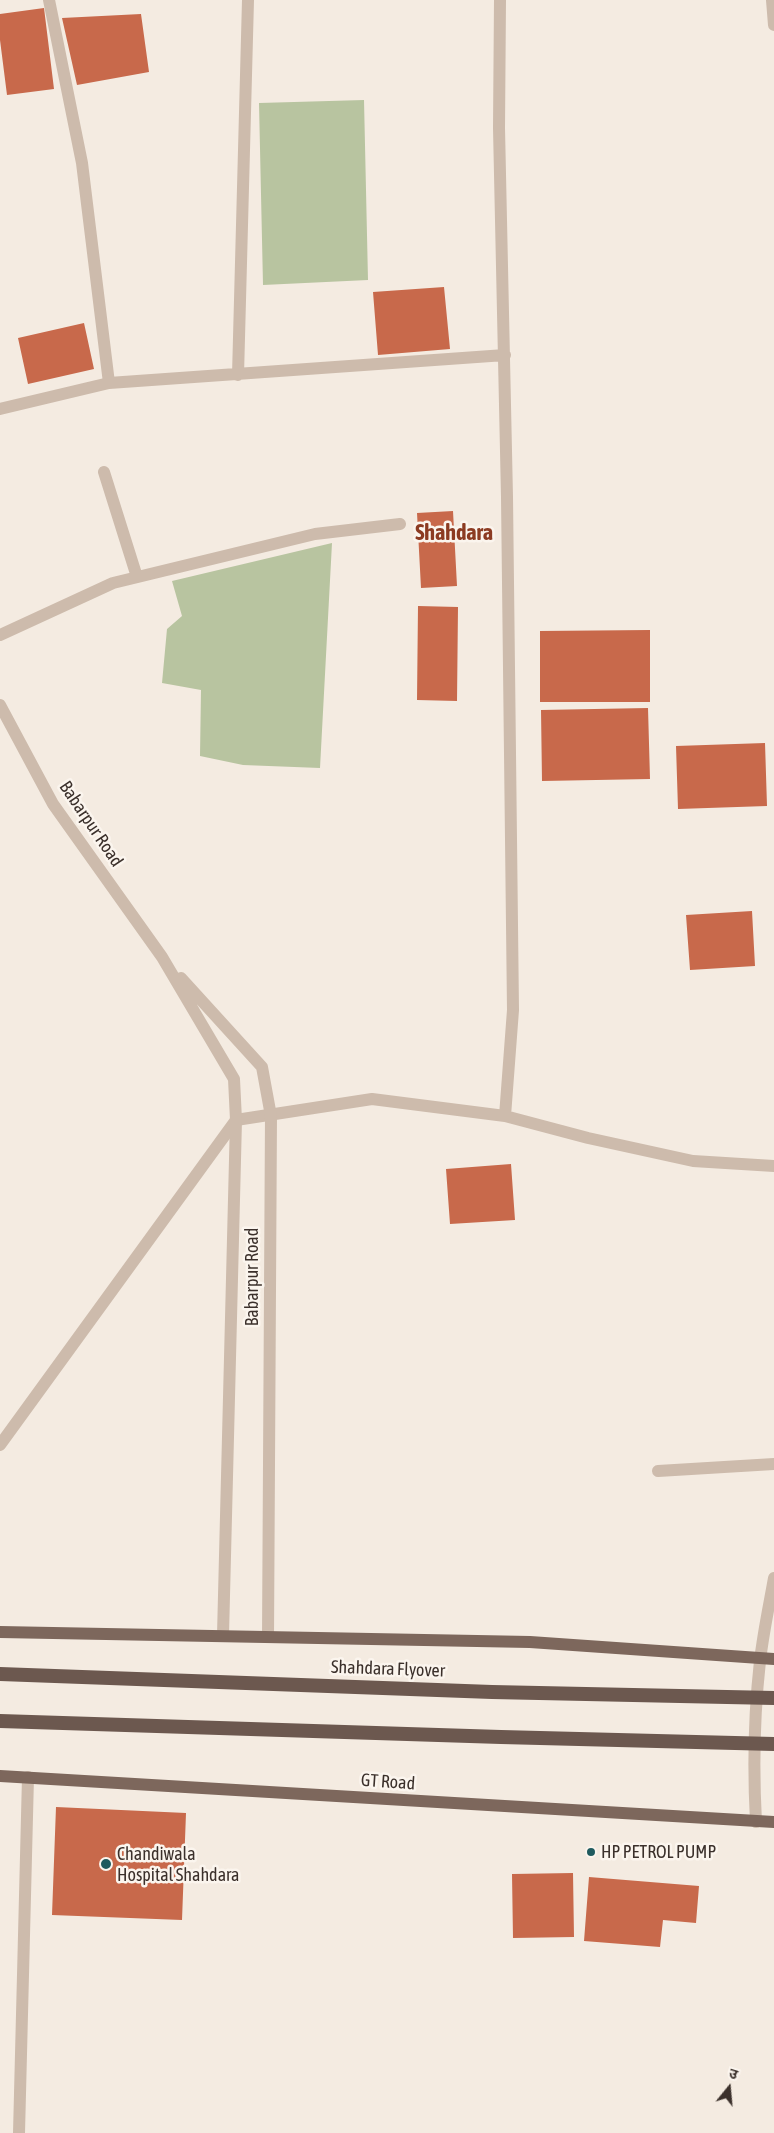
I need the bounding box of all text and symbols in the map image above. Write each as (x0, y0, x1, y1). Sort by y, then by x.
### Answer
district label: Shahdara (415, 520, 493, 546)
street label: Babarpur Road (55, 777, 127, 871)
street label: Babarpur Road (241, 1228, 263, 1326)
street label: Shahdara Flyover (331, 1656, 445, 1682)
street label: GT Road (360, 1769, 416, 1795)
place label: HP PETROL PUMP (601, 1841, 716, 1863)
place label: Chandiwala Hospital Shahdara (117, 1843, 239, 1886)
marker: HP PETROL PUMP (585, 1846, 597, 1858)
marker: Chandiwala Hospital Shahdara (99, 1857, 113, 1871)
north arrow (704, 2063, 754, 2113)
text: उ (727, 2065, 740, 2083)

